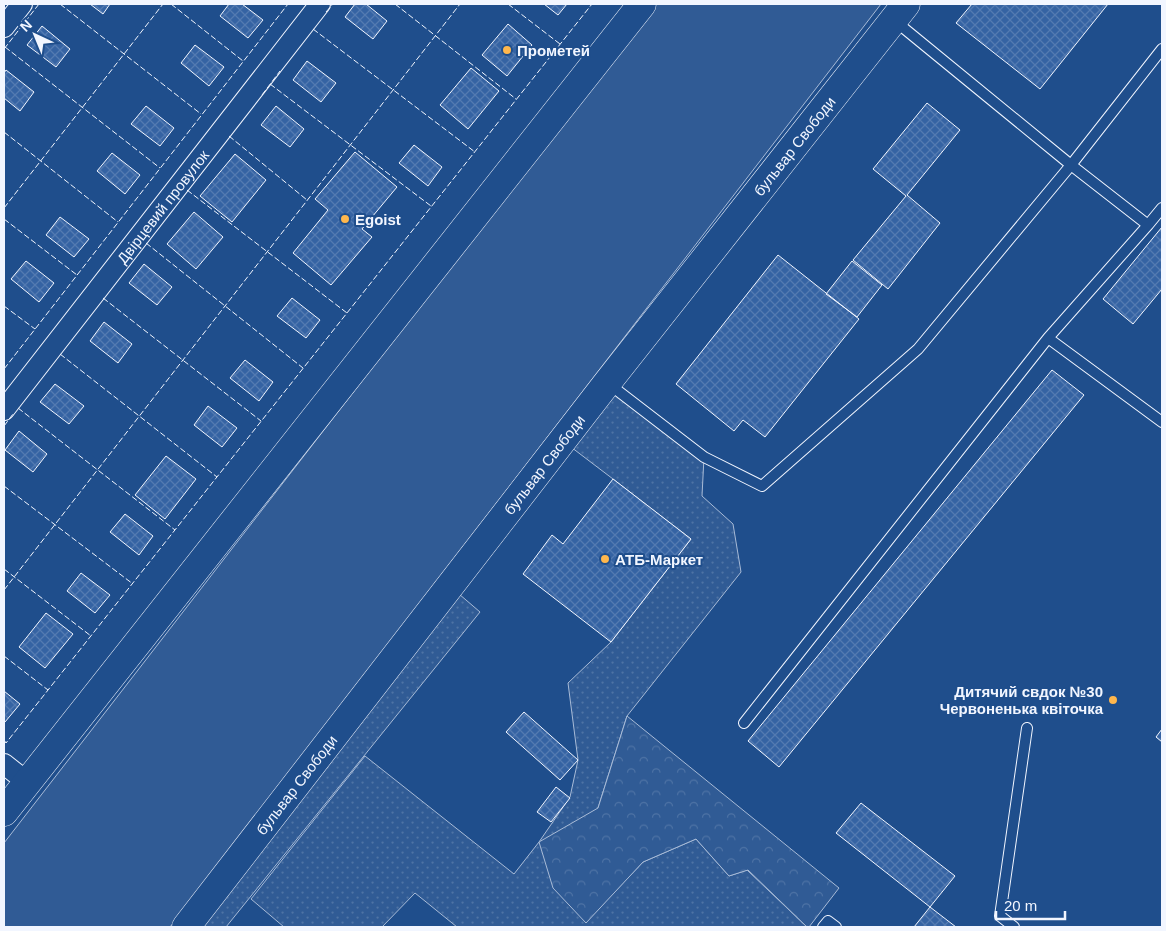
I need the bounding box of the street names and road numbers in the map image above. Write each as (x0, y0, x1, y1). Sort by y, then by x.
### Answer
street label: бульвар Свободи (750, 93, 838, 199)
street label: Двірцевий провулок (113, 146, 212, 266)
street label: бульвар Свободи (500, 411, 588, 518)
street label: бульвар Свободи (252, 731, 340, 838)

